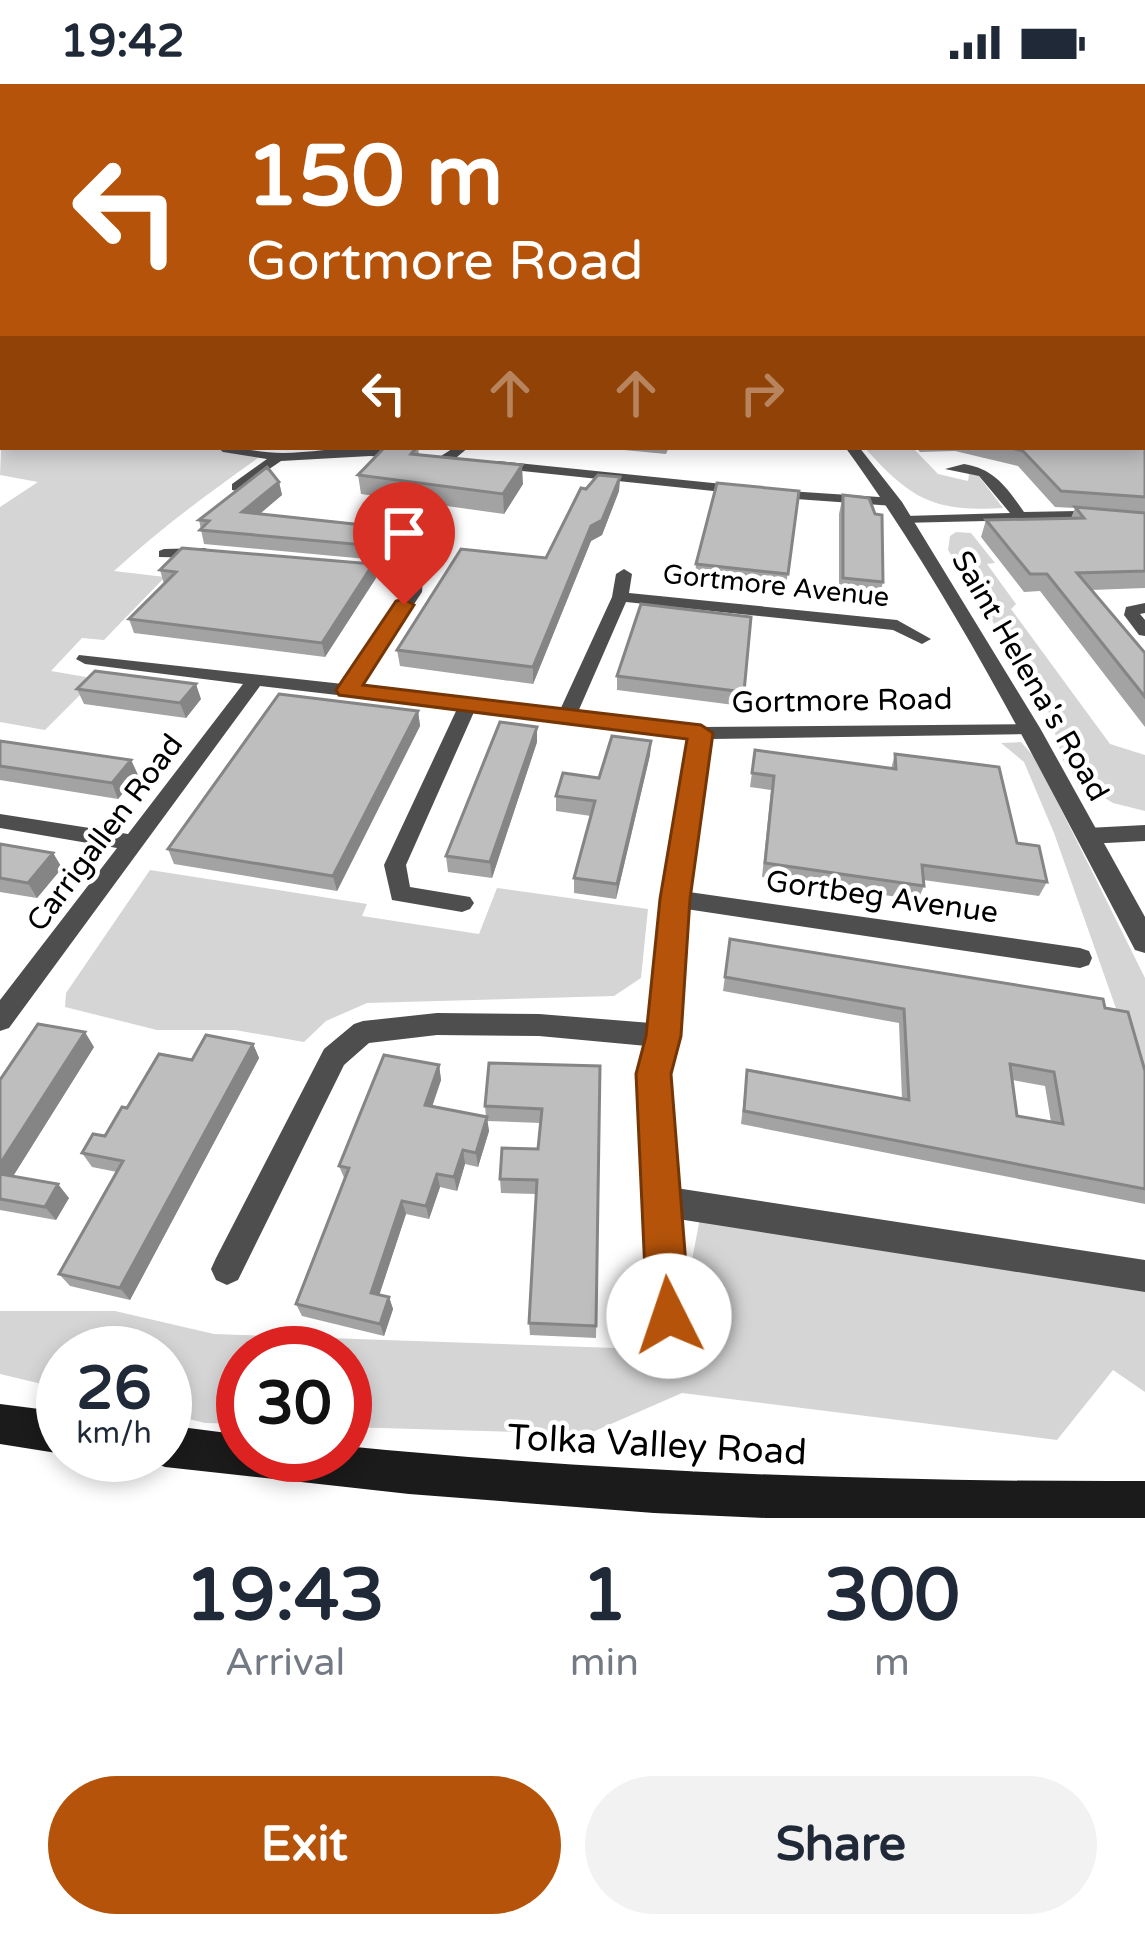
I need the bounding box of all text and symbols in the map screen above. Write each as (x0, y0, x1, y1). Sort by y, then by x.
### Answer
text: 19:42 (60, 15, 185, 69)
text: 150 m (246, 127, 503, 228)
icon: left (48, 132, 204, 288)
text: Gortmore Road (246, 229, 644, 294)
icon: left (351, 360, 417, 426)
icon: ahead (477, 360, 543, 426)
icon: ahead (603, 360, 669, 426)
icon: right (729, 360, 795, 426)
pin (353, 482, 455, 605)
icon: arrive (371, 500, 437, 566)
street label: Saint Helena's Road (943, 544, 1117, 808)
street label: Gortmore Avenue (661, 558, 891, 614)
street label: Gortmore Road (731, 681, 953, 721)
street label: Carrigallen Road (19, 727, 191, 939)
street label: Gortbeg Avenue (764, 862, 1000, 932)
position arrow (606, 1253, 732, 1379)
speed limit sign: 30 (216, 1326, 372, 1482)
text: 26 (76, 1353, 152, 1425)
text: km/h (76, 1415, 152, 1452)
street label: Tolka Valley Road (506, 1416, 808, 1474)
text: 19:43 (185, 1553, 385, 1640)
text: 1 (582, 1553, 627, 1640)
text: 300 (824, 1553, 960, 1640)
text: Arrival (225, 1639, 345, 1686)
text: min (570, 1639, 639, 1686)
text: m (874, 1639, 910, 1686)
button: Exit (48, 1776, 561, 1914)
button: Share (585, 1776, 1097, 1914)

